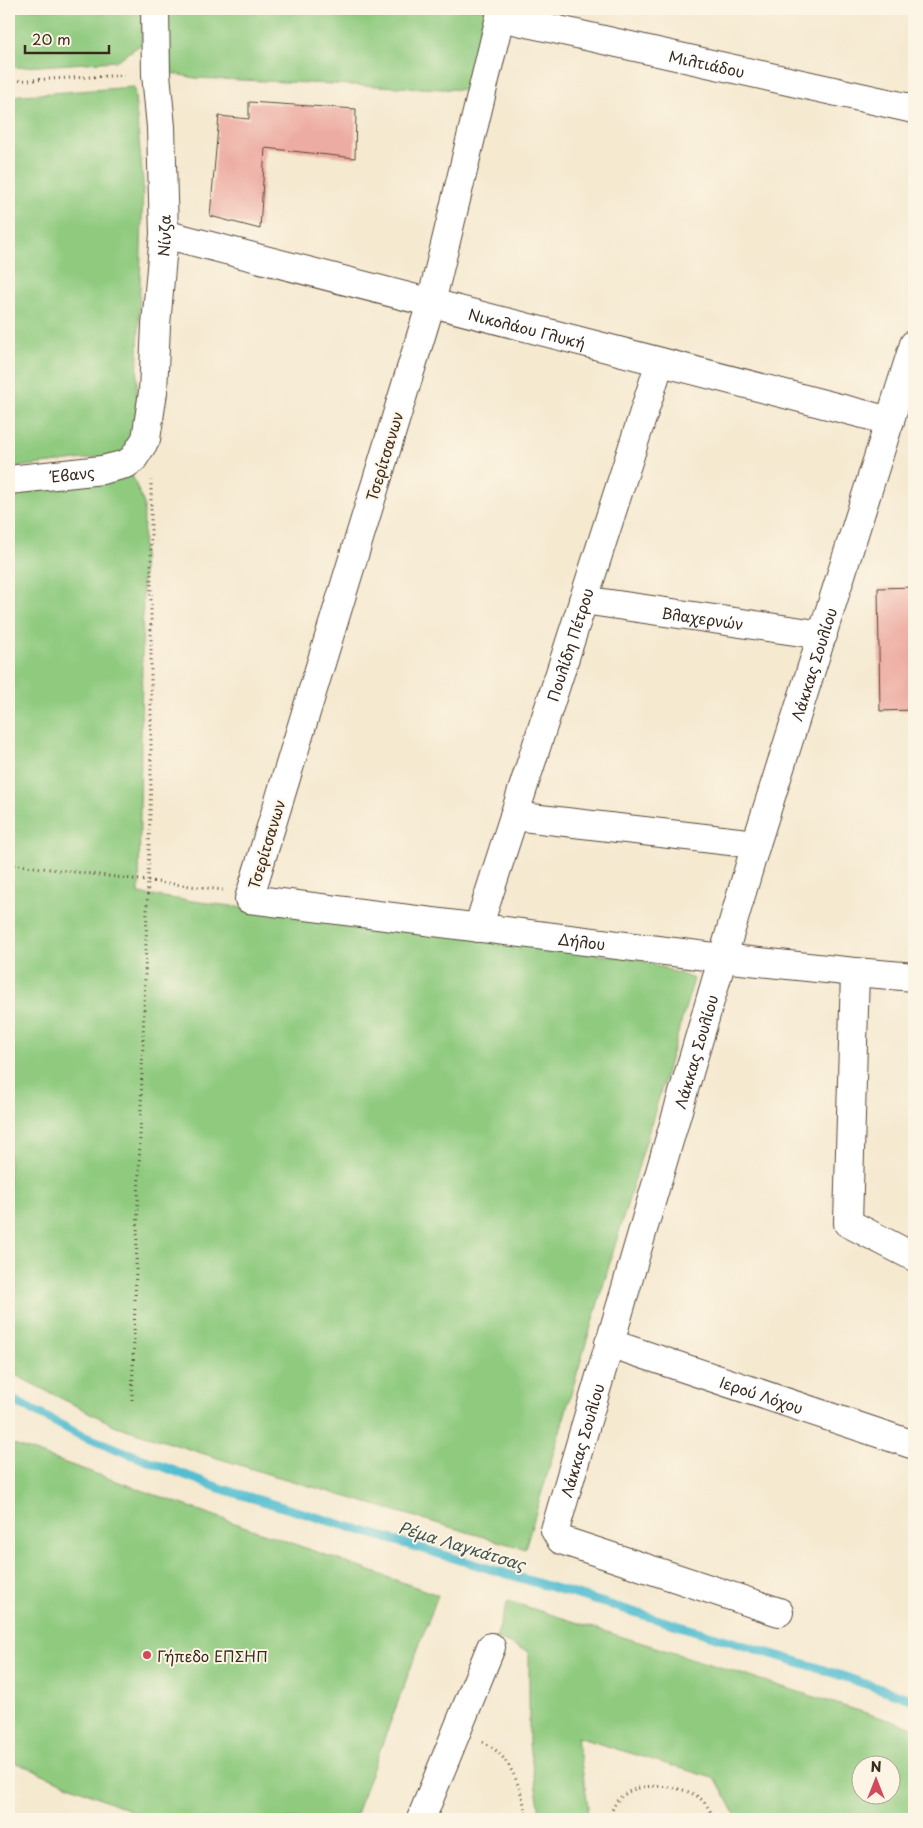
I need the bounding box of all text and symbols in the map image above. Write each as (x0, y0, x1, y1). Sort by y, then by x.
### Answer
scale bar (25, 22, 109, 54)
text: 20 m (32, 27, 71, 50)
street label: Μιλτιάδου (667, 43, 747, 83)
street label: Νίνζα (151, 214, 176, 257)
street label: Νικολάου Γλυκή (466, 301, 588, 354)
street label: Τσερίτσανων (359, 408, 409, 504)
street label: Έβανς (48, 459, 96, 487)
street label: Πουλίδη Πέτρου (540, 585, 598, 704)
street label: Βλαχερνών (660, 600, 745, 635)
street label: Λάκκας Σουλίου (784, 604, 842, 724)
street label: Τσερίτσανων (241, 796, 291, 892)
street label: Δήλου (557, 926, 607, 955)
street label: Λάκκας Σουλίου (668, 992, 723, 1111)
street label: Ιερού Λόχου (717, 1369, 807, 1419)
street label: Λάκκας Σουλίου (554, 1380, 609, 1500)
water label: Ρέμα Λαγκάτσας (396, 1514, 530, 1576)
place label: Γήπεδο ΕΠΣΗΠ (157, 1644, 268, 1667)
marker: Γήπεδο ΕΠΣΗΠ (141, 1649, 153, 1661)
north arrow (850, 1756, 900, 1806)
text: N (870, 1756, 882, 1777)

